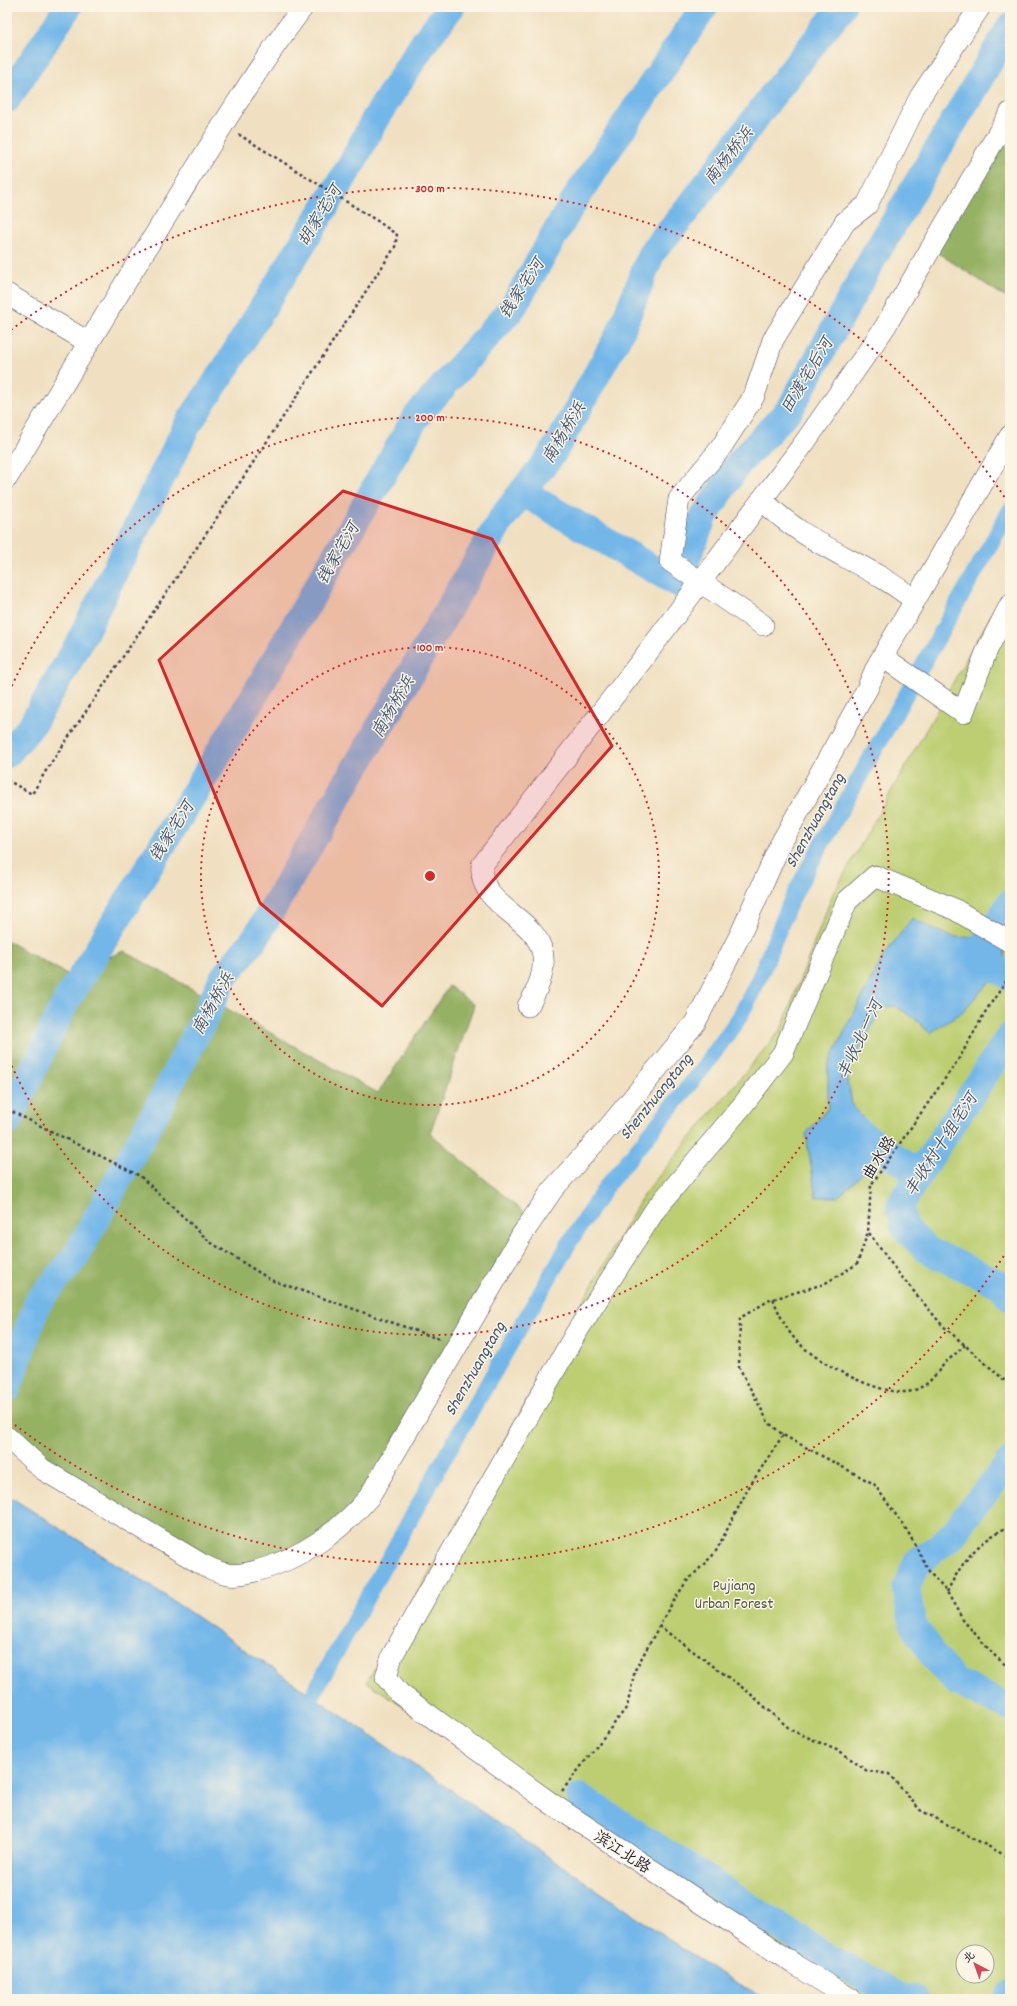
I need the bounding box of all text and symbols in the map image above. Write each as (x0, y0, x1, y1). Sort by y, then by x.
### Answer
water label: 南杨桥浜 (700, 122, 761, 191)
water label: 胡家宅河 (293, 179, 351, 252)
text: 300 m (415, 181, 445, 198)
water label: 钱家宅河 (495, 252, 554, 325)
water label: 田渡宅后河 (776, 331, 842, 419)
water label: 南杨桥浜 (538, 397, 594, 469)
text: 200 m (415, 410, 445, 427)
water label: 钱家宅河 (312, 516, 368, 590)
text: 100 m (417, 640, 443, 657)
water label: 南杨桥浜 (367, 671, 422, 743)
water label: Shenzhuangtang (781, 769, 853, 873)
water label: 钱家宅河 (145, 795, 203, 868)
centre of rings (423, 869, 437, 883)
water label: 南杨桥浜 (188, 968, 242, 1040)
water label: 丰收北一河 (833, 994, 892, 1084)
water label: Shenzhuangtang (615, 1049, 700, 1146)
water label: 丰收村十组宅河 (900, 1087, 987, 1202)
street label: 曲水路 (858, 1132, 903, 1185)
water label: Shenzhuangtang (440, 1318, 514, 1421)
park label: Pujiang Urban Forest (694, 1575, 774, 1616)
street label: 滨江北路 (589, 1826, 655, 1880)
north arrow (955, 1944, 995, 1984)
text: 北 (960, 1948, 979, 1968)

